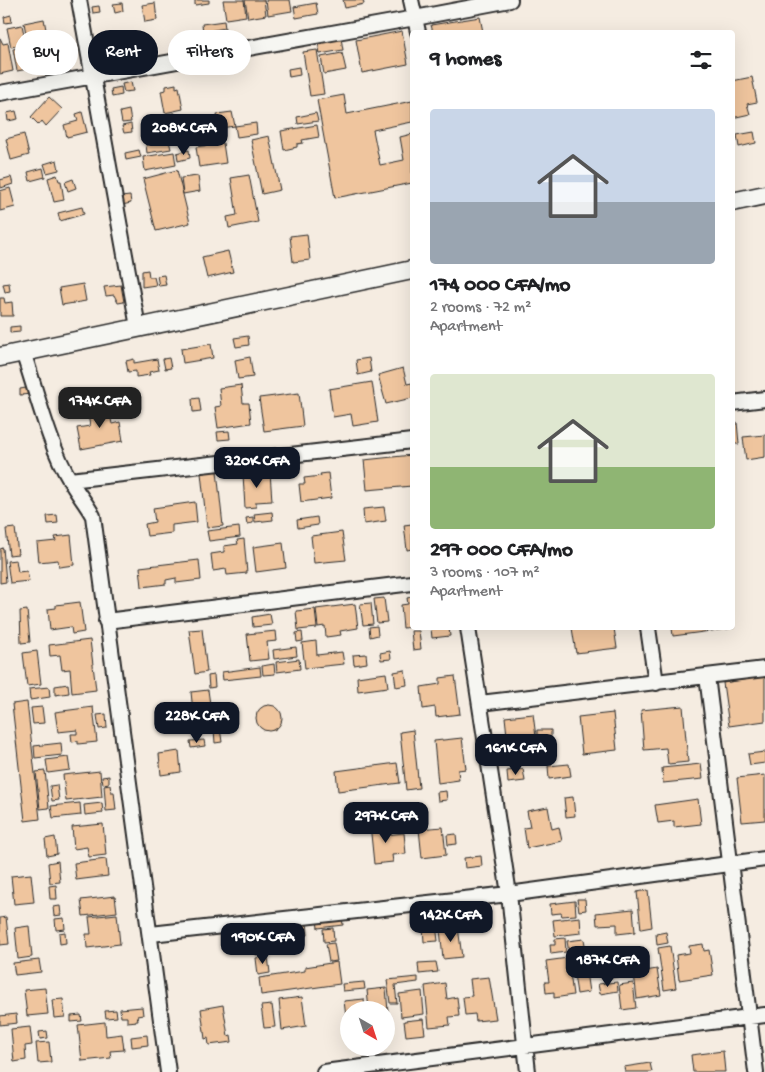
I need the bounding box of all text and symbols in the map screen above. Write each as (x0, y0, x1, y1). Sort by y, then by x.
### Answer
chip: Buy (15, 30, 78, 75)
chip: Rent (88, 30, 158, 75)
chip: Filters (168, 30, 251, 75)
icon: filters (687, 46, 715, 74)
text: 9 homes (430, 48, 501, 73)
pin: 208K CFA (132, 114, 236, 156)
text: 208K CFA (152, 120, 216, 139)
icon: home (528, 141, 618, 231)
text: 174 000 CFA/mo (430, 274, 570, 299)
text: 2 rooms · 72 m² (430, 299, 531, 318)
text: Apartment (430, 318, 502, 337)
pin: 174K CFA (48, 386, 152, 429)
text: 174K CFA (69, 393, 131, 412)
icon: home (528, 406, 618, 496)
pin: 320K CFA (205, 446, 309, 489)
text: 320K CFA (225, 453, 289, 472)
text: 297 000 CFA/mo (430, 539, 573, 564)
text: 3 rooms · 107 m² (430, 564, 540, 583)
text: Apartment (430, 583, 502, 602)
pin: 228K CFA (145, 702, 249, 744)
text: 228K CFA (165, 708, 229, 727)
pin: 161K CFA (464, 734, 568, 776)
text: 161K CFA (486, 740, 546, 759)
pin: 297K CFA (334, 802, 438, 844)
text: 297K CFA (354, 808, 418, 827)
pin: 142K CFA (399, 900, 503, 943)
text: 142K CFA (421, 907, 481, 926)
pin: 190K CFA (211, 922, 315, 965)
text: 190K CFA (232, 929, 294, 948)
pin: 187K CFA (556, 946, 660, 988)
text: 187K CFA (577, 952, 639, 971)
north arrow (340, 1001, 395, 1056)
map controls (340, 1001, 395, 1056)

